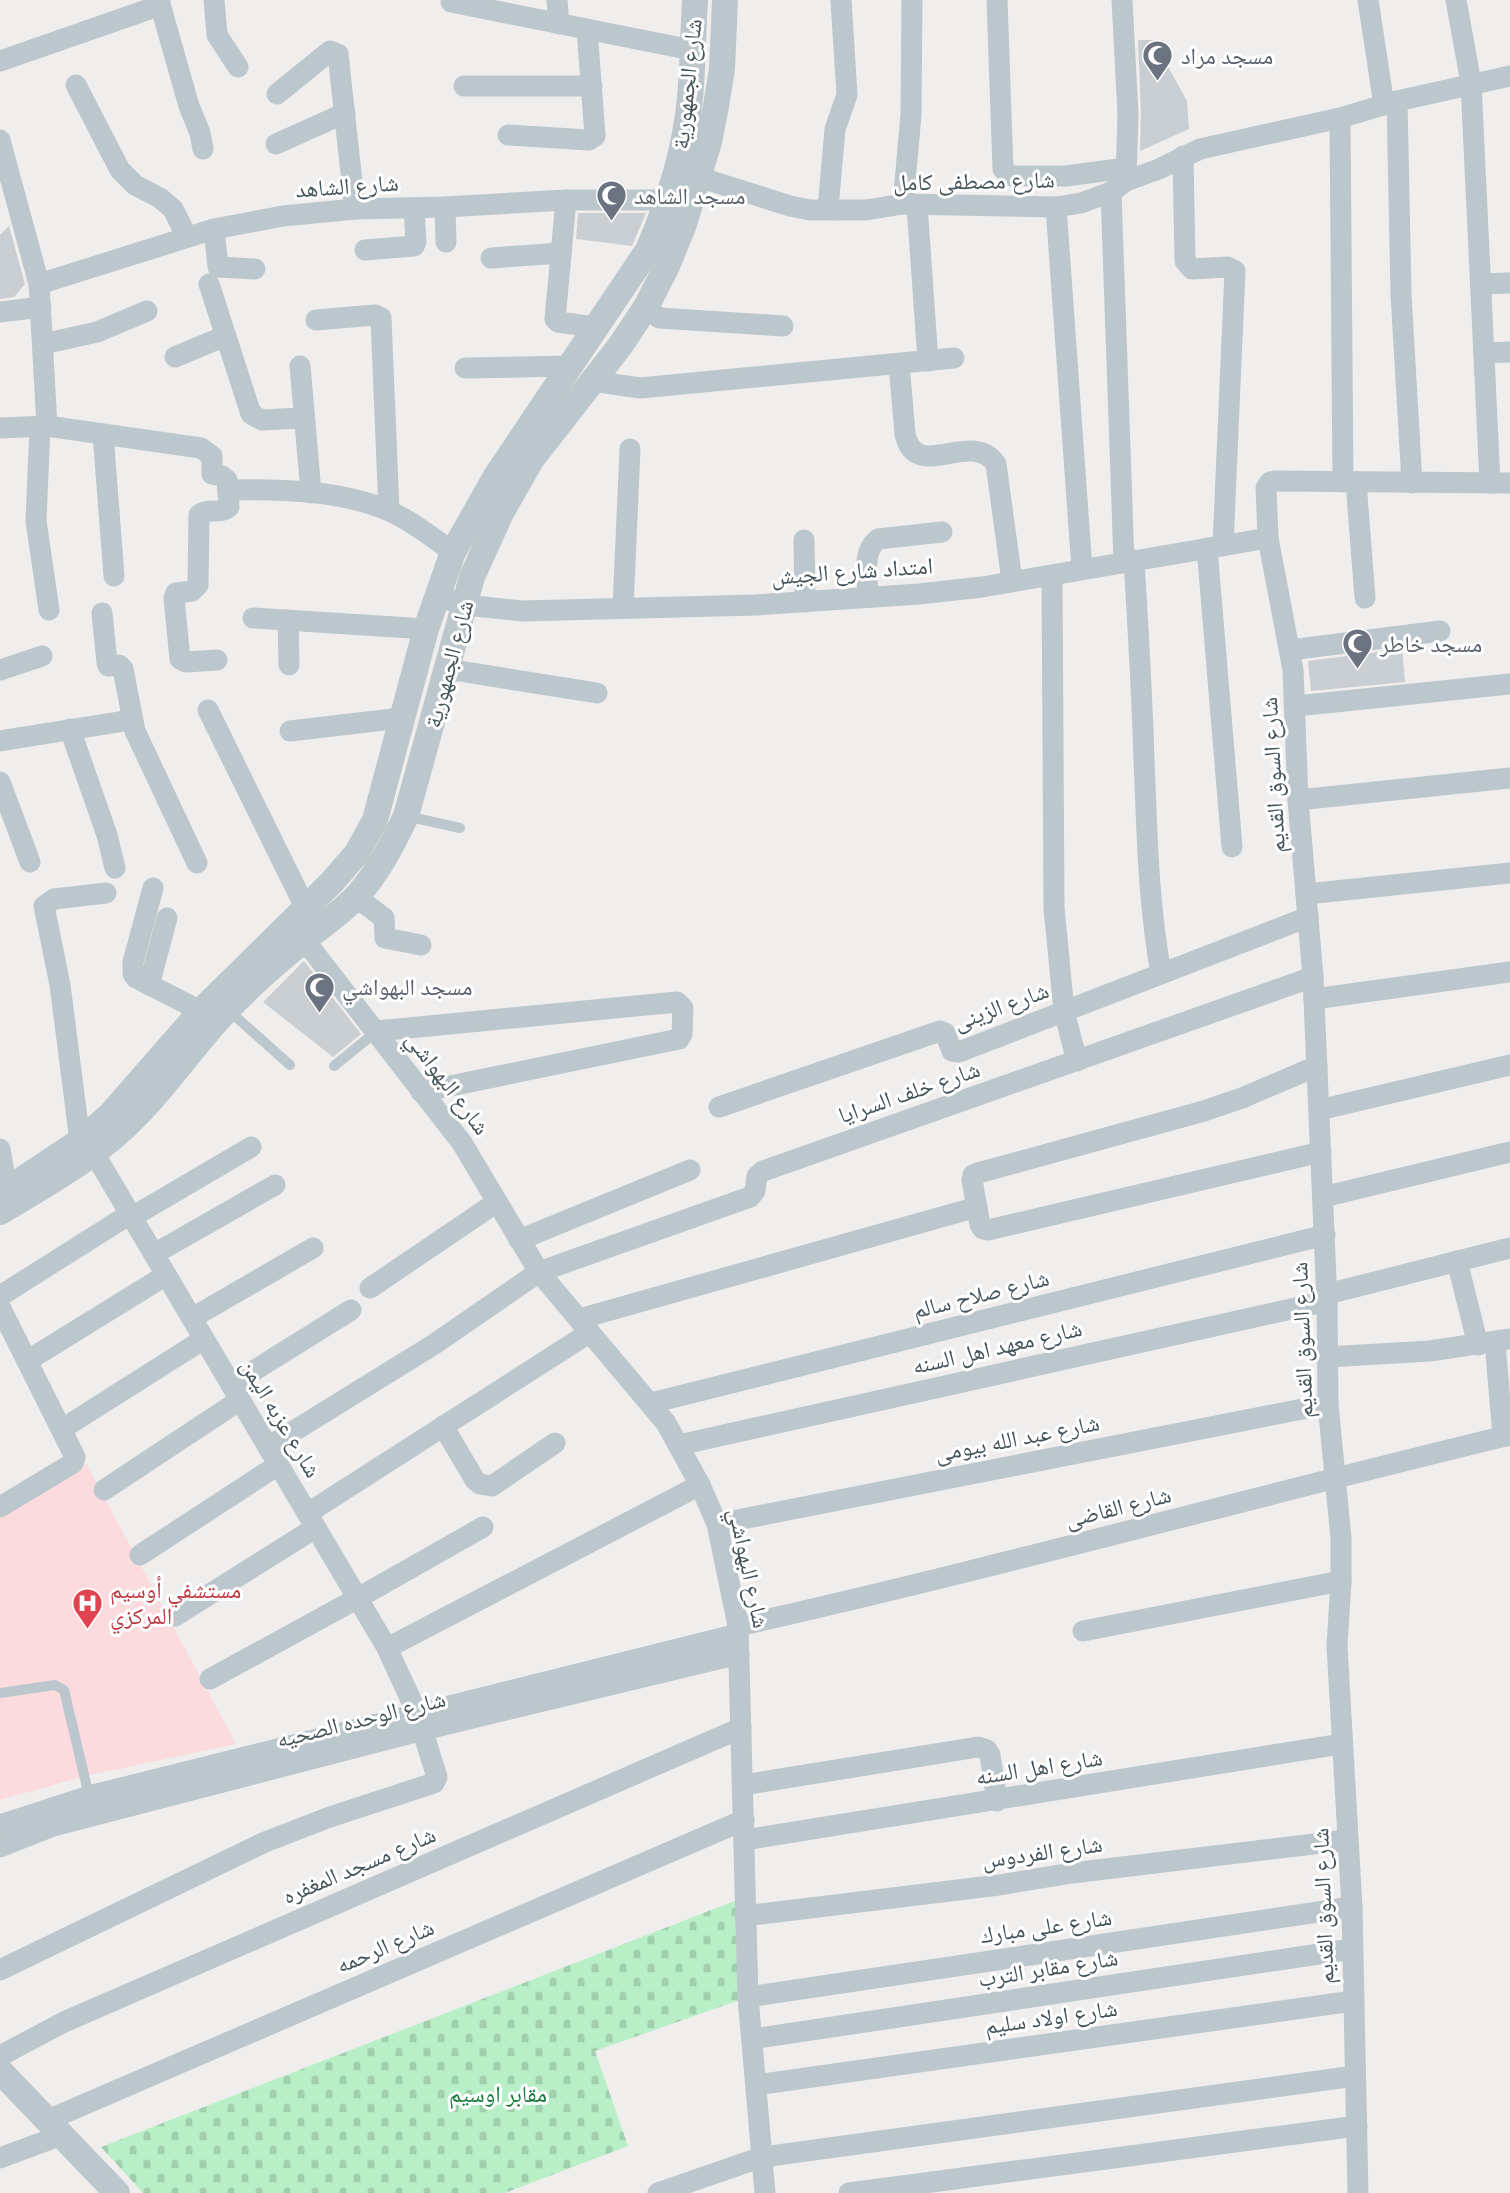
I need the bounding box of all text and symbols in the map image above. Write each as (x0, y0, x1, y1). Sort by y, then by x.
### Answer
street label: شارع الجمهورية (667, 17, 709, 151)
mosque icon: مسجد مراد (1141, 39, 1175, 83)
place label: مسجد مراد (1181, 43, 1273, 70)
street label: شارع مصطفى كامل (893, 167, 1055, 197)
street label: شارع الشاهد (295, 169, 400, 205)
mosque icon: مسجد الشاهد (594, 179, 628, 223)
place label: مسجد الشاهد (634, 183, 745, 210)
street label: امتداد شارع الجيش (770, 552, 934, 592)
street label: شارع الجمهورية (419, 597, 480, 731)
mosque icon: مسجد خاطر (1340, 627, 1374, 671)
place label: مسجد خاطر (1379, 631, 1482, 658)
street label: شارع السوق القديم (1256, 696, 1293, 854)
mosque icon: مسجد البهواشي (302, 970, 336, 1014)
place label: مسجد البهواشي (342, 974, 472, 1006)
street label: شارع الزينى (950, 977, 1053, 1037)
street label: شارع البهواشي (396, 1026, 495, 1143)
street label: شارع خلف السرايا (835, 1056, 984, 1130)
street label: شارع السوق القديم (1286, 1261, 1321, 1418)
street label: شارع صلاح سالم (910, 1265, 1052, 1326)
street label: شارع معهد اهل السنه (910, 1315, 1085, 1381)
street label: شارع عزبه اليمن (234, 1354, 327, 1483)
street label: شارع عبد الله بيومى (932, 1409, 1102, 1469)
street label: شارع القاضى (1062, 1481, 1174, 1535)
street label: شارع البهواشي (718, 1506, 774, 1632)
place label: مستشفي أوسيم المركزي (110, 1576, 241, 1635)
hospital icon: مستشفي أوسيم المركزي (70, 1586, 104, 1630)
street label: شارع الوحده الصحيه (274, 1685, 449, 1754)
street label: شارع اهل السنه (974, 1744, 1105, 1792)
street label: شارع مسجد المغفره (279, 1821, 440, 1911)
street label: شارع السوق القديم (1307, 1827, 1342, 1984)
street label: شارع الفردوس (980, 1831, 1104, 1875)
street label: شارع على مبارك (979, 1904, 1114, 1950)
street label: شارع الرحمه (332, 1914, 438, 1980)
street label: شارع مقابر الترب (976, 1944, 1120, 1994)
street label: شارع اولاد سليم (983, 1995, 1119, 2042)
park label: مقابر اوسيم (449, 2081, 547, 2110)

